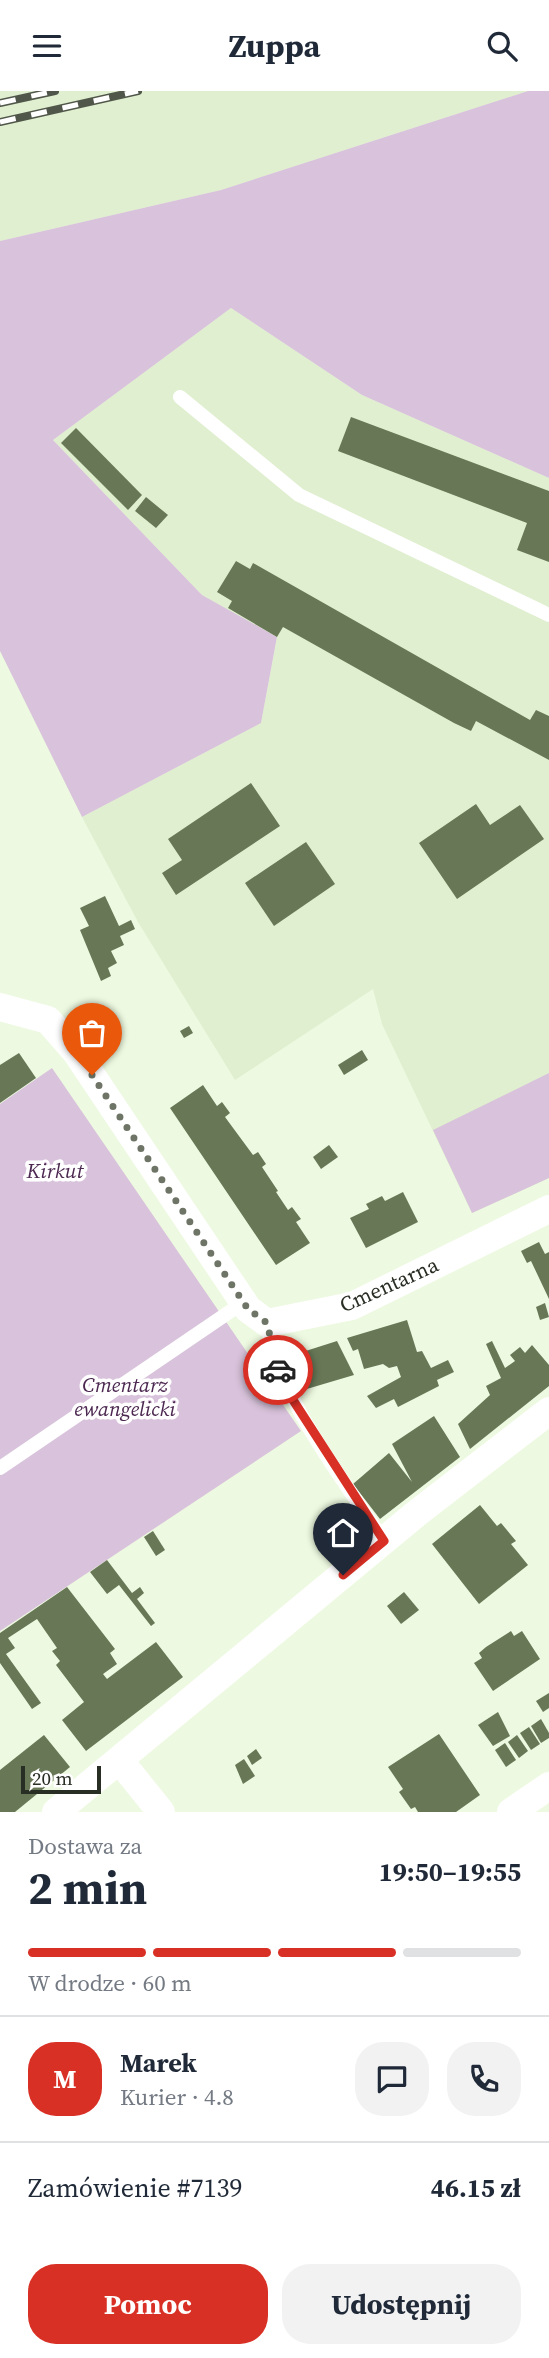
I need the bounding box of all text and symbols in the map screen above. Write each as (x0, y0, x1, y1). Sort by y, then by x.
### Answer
text: Zuppa (228, 24, 321, 68)
icon: menu (28, 27, 66, 65)
icon: search (483, 27, 521, 65)
pin (62, 1003, 122, 1075)
icon: bag (73, 1014, 111, 1052)
park label: Kirkut (26, 1156, 85, 1185)
street label: Cmentarna (335, 1250, 443, 1319)
courier (243, 1335, 313, 1405)
icon: car (259, 1351, 297, 1389)
park label: Cmentarz ewangelicki (74, 1370, 176, 1423)
pin (313, 1503, 373, 1575)
icon: home (324, 1514, 362, 1552)
scale bar (21, 1763, 102, 1795)
text: 20 m (32, 1765, 73, 1791)
text: Dostawa za (28, 1830, 142, 1862)
text: 19:50–19:55 (379, 1854, 521, 1890)
text: 2 min (28, 1856, 147, 1919)
text: W drodze · 60 m (28, 1967, 192, 1999)
button: chat (355, 2042, 429, 2116)
button: phone (447, 2042, 521, 2116)
text: Marek (120, 2045, 197, 2081)
text: M (53, 2061, 77, 2097)
text: Kurier · 4.8 (120, 2081, 234, 2113)
text: Zamówienie #7139 (28, 2170, 243, 2206)
text: 46.15 zł (431, 2170, 521, 2206)
button: Pomoc (28, 2264, 268, 2344)
button: Udostępnij (282, 2264, 521, 2344)

